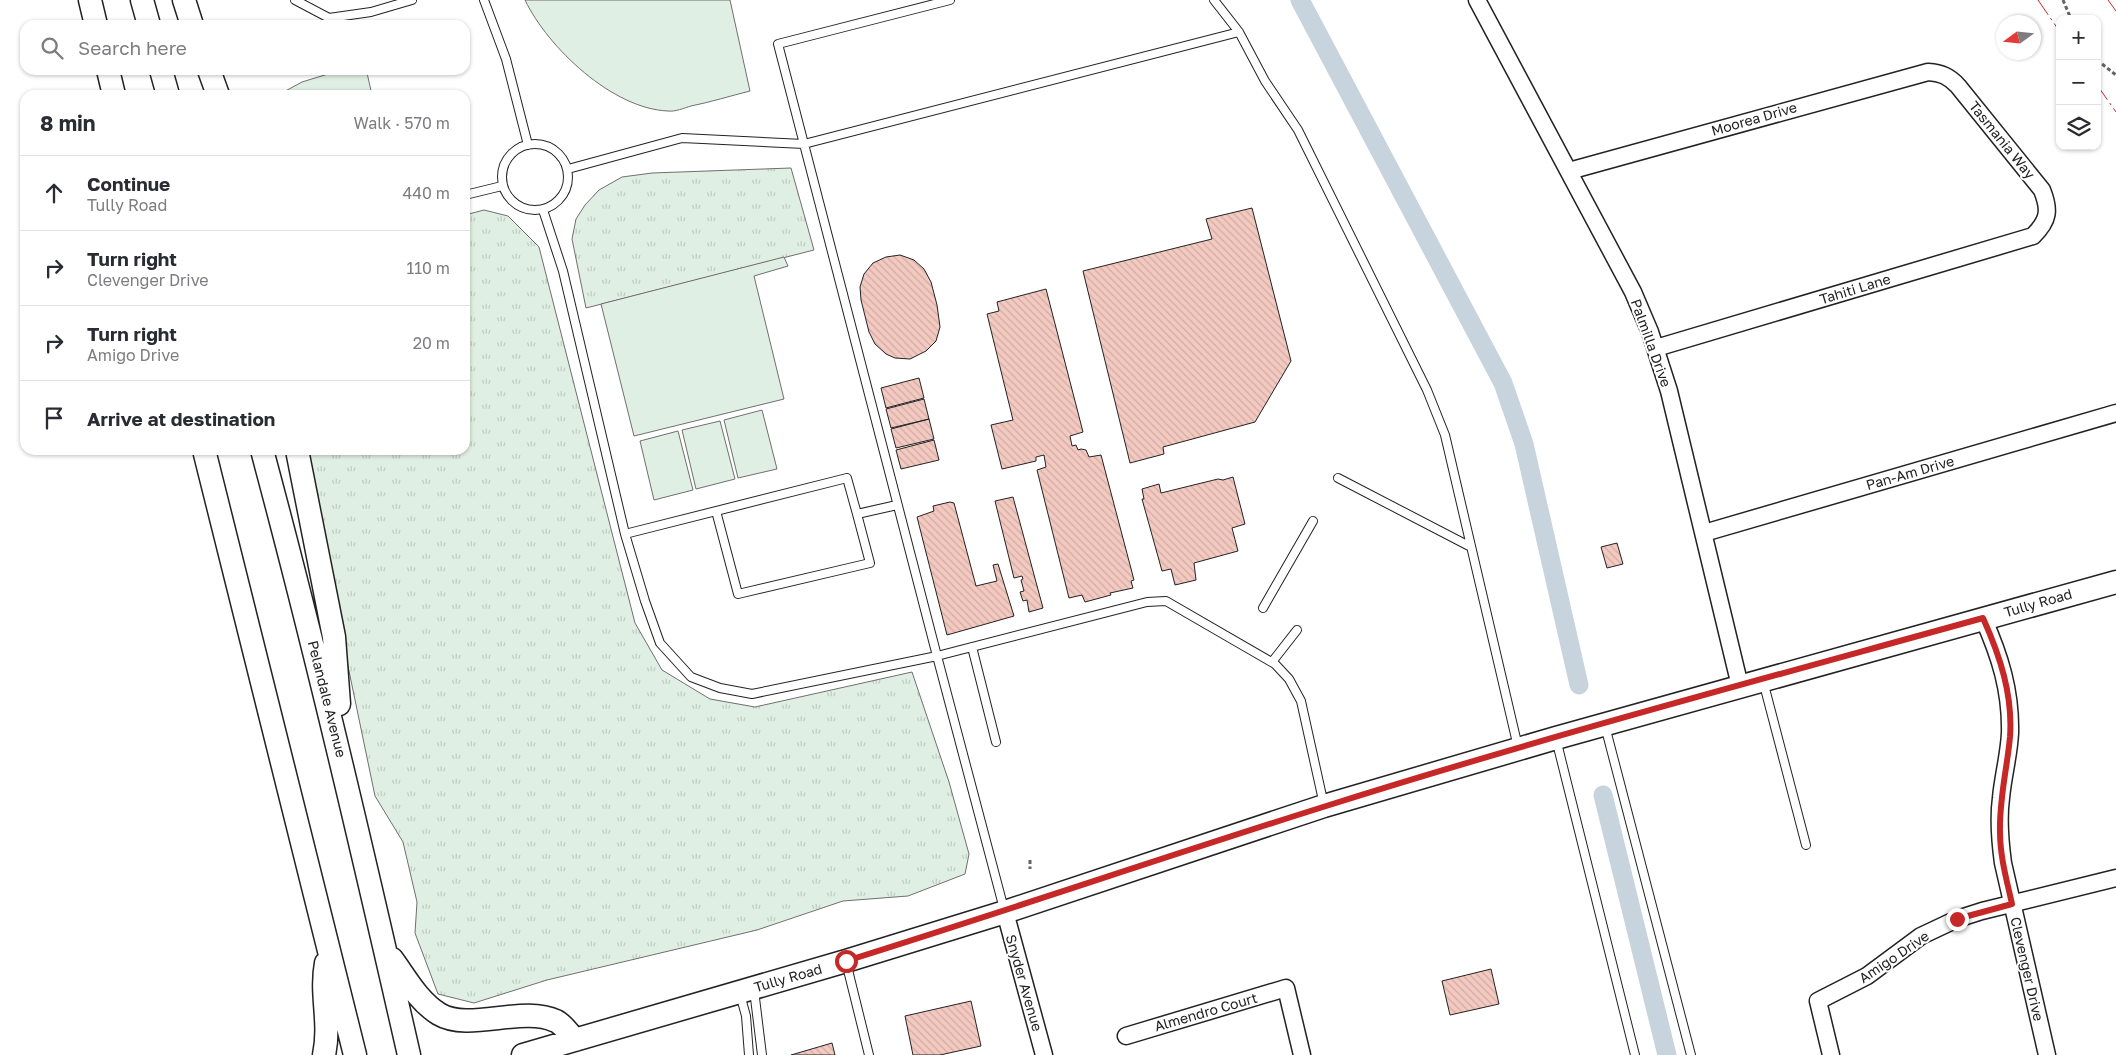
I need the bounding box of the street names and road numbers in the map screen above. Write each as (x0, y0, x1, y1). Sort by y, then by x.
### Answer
street label: Tasmania Way (1966, 97, 2039, 182)
street label: Moorea Drive (1709, 98, 1799, 139)
street label: Tahiti Lane (1817, 270, 1892, 307)
street label: Palmilla Drive (1628, 296, 1675, 389)
street label: Pan-Am Drive (1864, 452, 1956, 493)
street label: Tully Road (2002, 585, 2074, 620)
street label: Pelandale Avenue (305, 639, 350, 759)
street label: Clevenger Drive (2007, 915, 2048, 1023)
street label: Amigo Drive (1856, 927, 1932, 986)
street label: Snyder Avenue (1003, 932, 1046, 1033)
street label: Tully Road (752, 960, 824, 995)
street label: Almendro Court (1152, 989, 1259, 1034)

